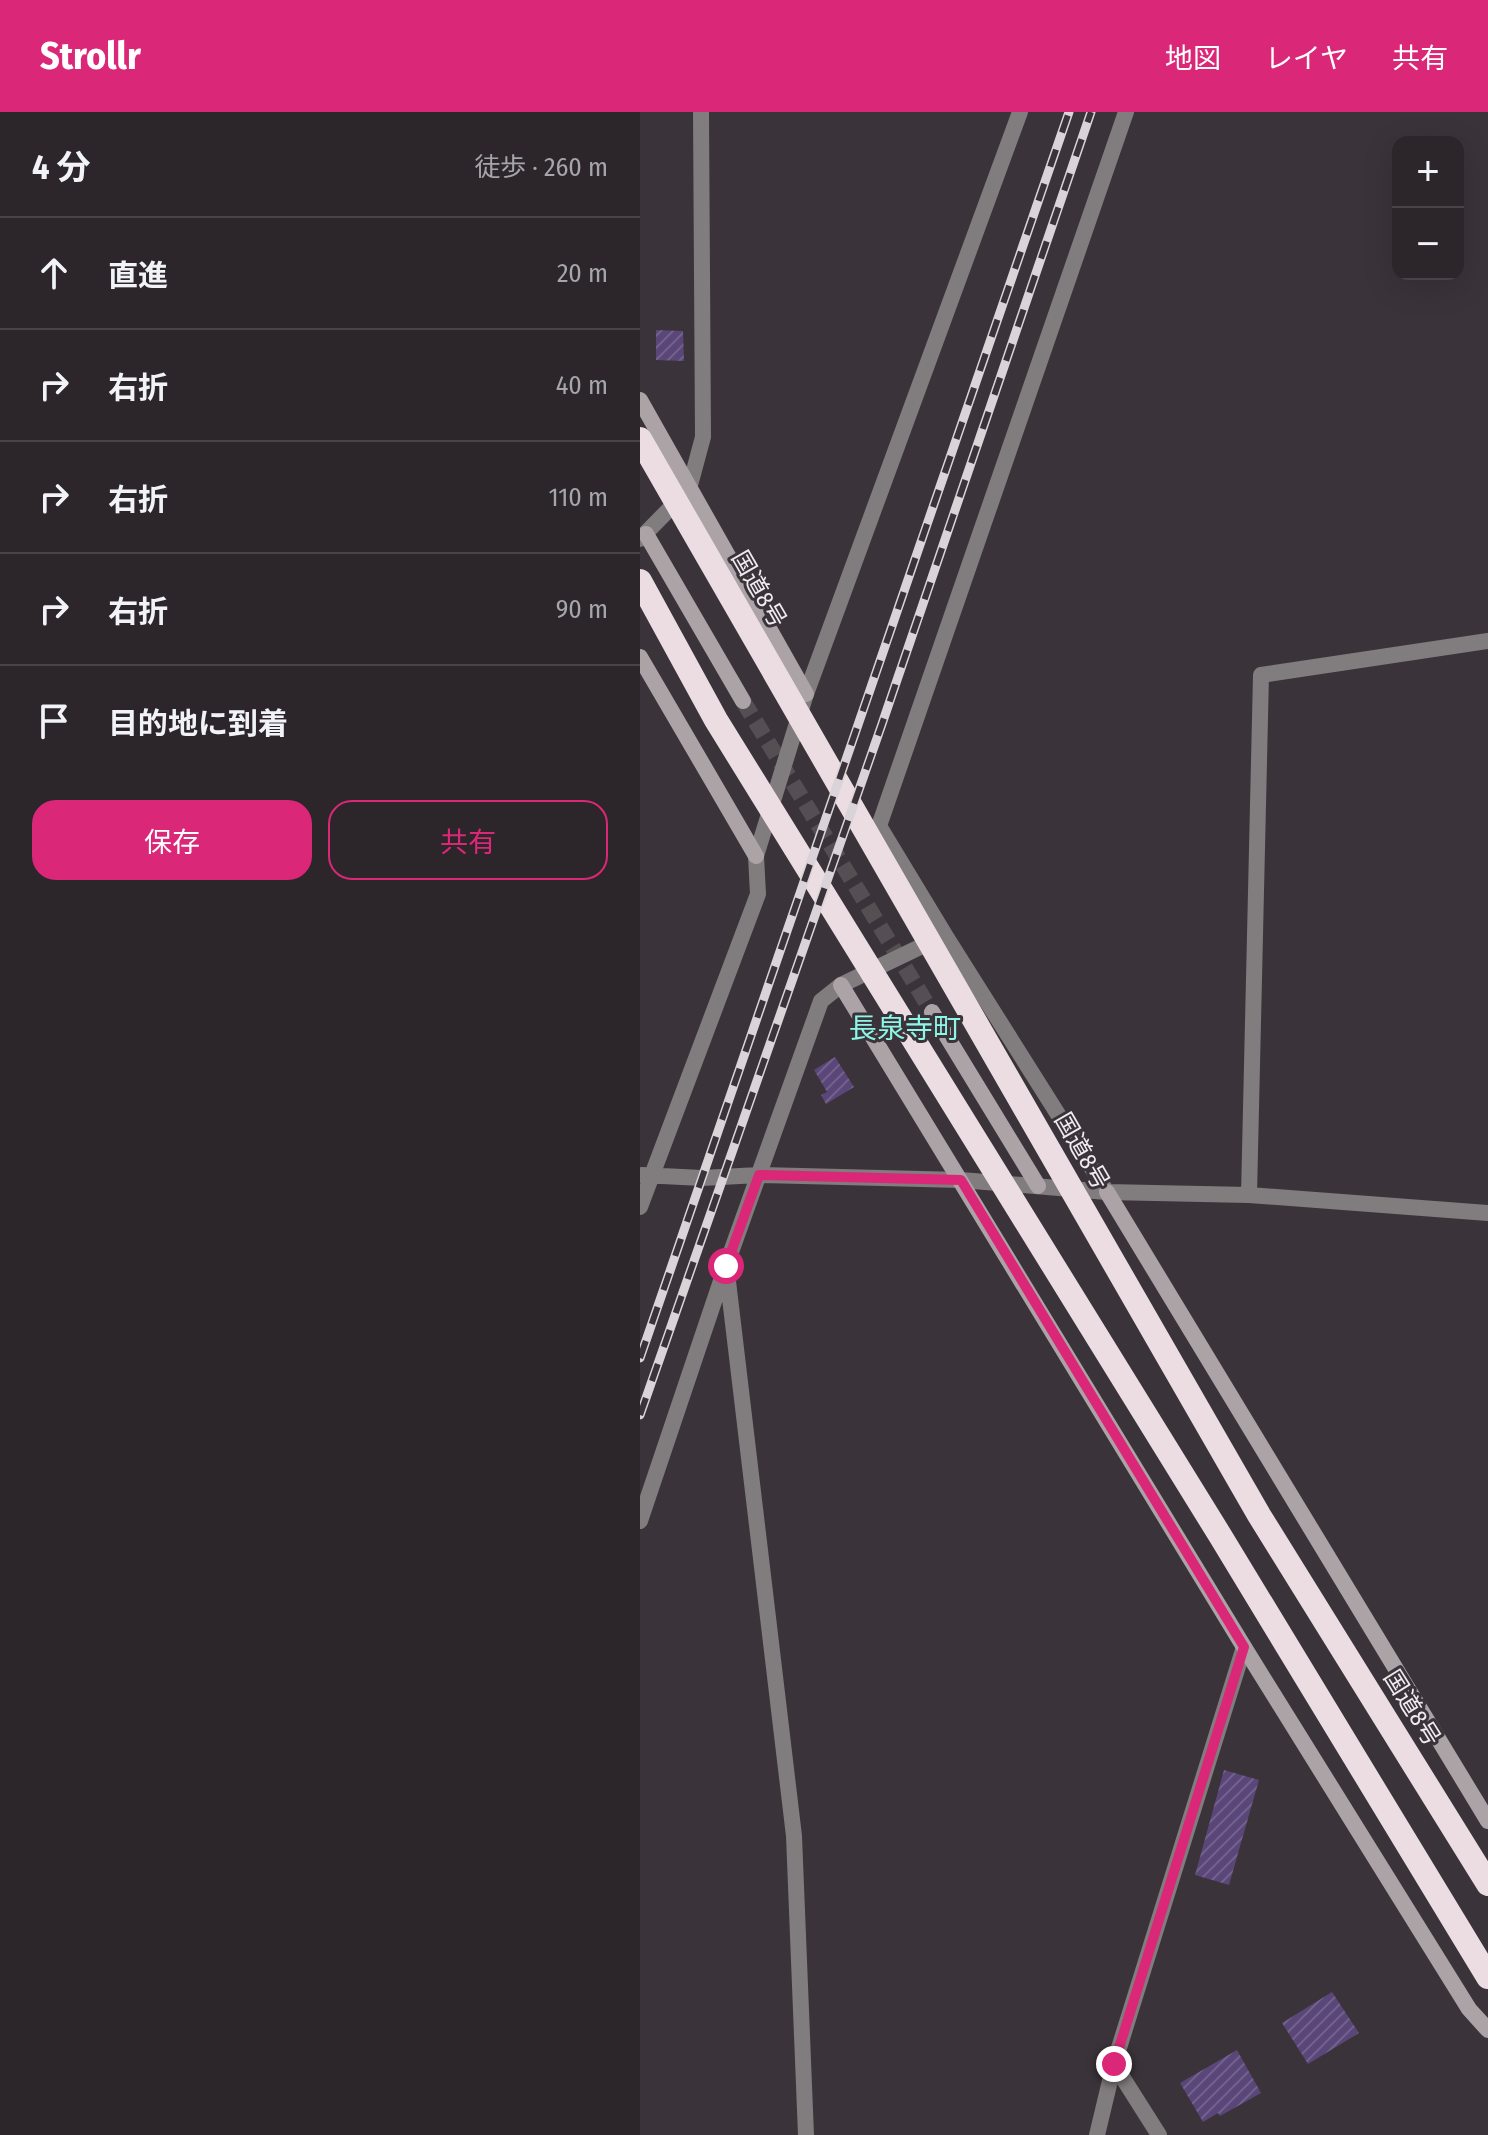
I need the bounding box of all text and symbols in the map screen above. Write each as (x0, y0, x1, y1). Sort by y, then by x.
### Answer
text: Strollr (40, 33, 141, 79)
text: 地図 (1165, 42, 1221, 75)
text: レイヤ (1265, 42, 1348, 75)
text: 共有 (1392, 42, 1448, 75)
map controls (1392, 136, 1464, 280)
button: + (1392, 136, 1464, 208)
text: 4 分 (32, 147, 91, 188)
text: 徒歩 · 260 m (474, 152, 608, 183)
button: − (1392, 208, 1464, 280)
icon: ahead (32, 251, 76, 295)
text: 直進 (108, 258, 168, 294)
text: 20 m (557, 258, 608, 289)
icon: right (32, 363, 76, 407)
text: 右折 (108, 370, 168, 406)
text: 40 m (556, 370, 608, 401)
icon: right (32, 475, 76, 519)
text: 右折 (108, 482, 168, 518)
text: 110 m (548, 482, 608, 513)
street label: 国道8号 (726, 546, 792, 632)
icon: right (32, 587, 76, 631)
text: 右折 (108, 594, 168, 630)
text: 90 m (556, 594, 608, 625)
icon: arrive (32, 699, 76, 743)
text: 目的地に到着 (108, 706, 288, 742)
button: 保存 (32, 800, 312, 880)
button: 共有 (328, 800, 608, 880)
district label: 長泉寺町 (849, 1012, 961, 1045)
street label: 国道8号 (1049, 1108, 1115, 1194)
route start (708, 1248, 744, 1284)
street label: 国道8号 (1378, 1665, 1446, 1751)
route end (1096, 2046, 1132, 2082)

